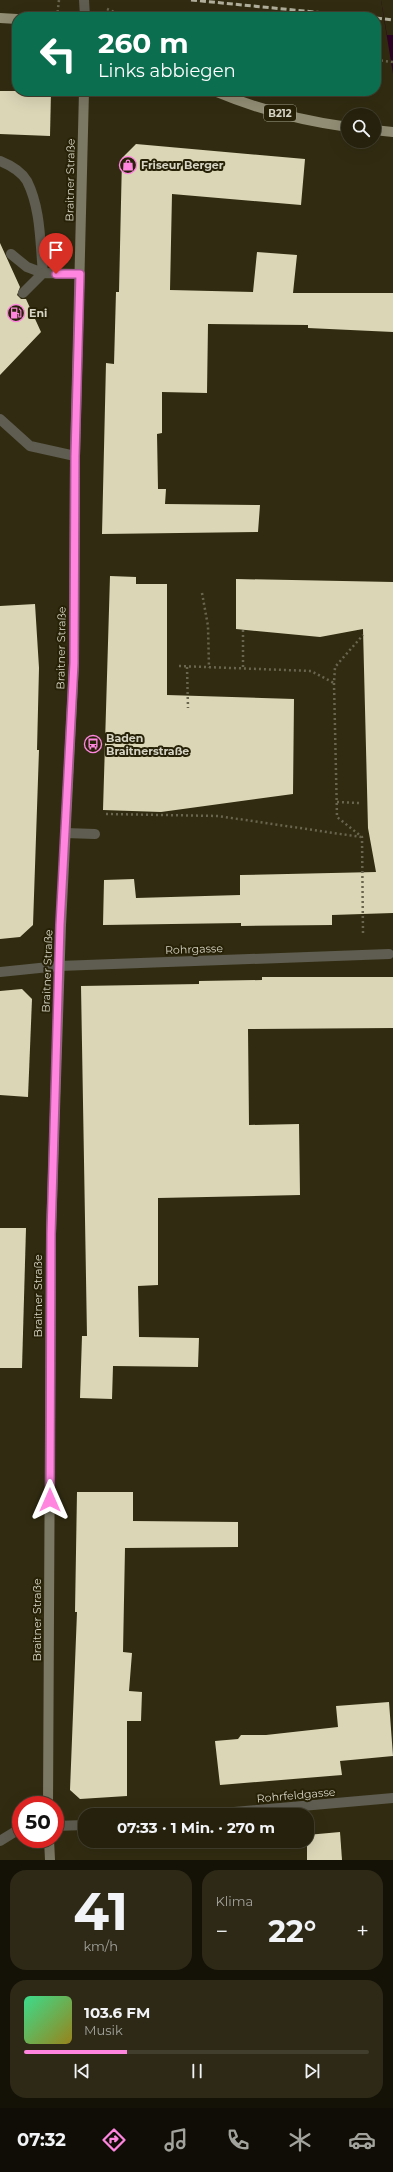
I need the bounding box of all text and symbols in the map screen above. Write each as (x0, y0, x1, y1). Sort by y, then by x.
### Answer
text: 260 m (98, 26, 189, 60)
icon: left (32, 28, 84, 80)
text: Links abbiegen (98, 60, 236, 82)
road number: B212 (264, 105, 296, 121)
map controls (341, 108, 381, 148)
button: search (341, 108, 381, 148)
street label: Braitner Straße (62, 138, 78, 222)
shop icon: Friseur Berger (118, 155, 138, 175)
place label: Friseur Berger (141, 158, 224, 172)
pin (39, 233, 73, 274)
icon: arrive (45, 239, 67, 261)
fuel station icon: Eni (6, 303, 26, 323)
place label: Eni (29, 306, 47, 320)
street label: Braitner Straße (53, 606, 69, 690)
place label: Baden Braitnerstraße (106, 731, 189, 758)
bus stop icon: Baden Braitnerstraße (83, 734, 103, 754)
street label: Braitner Straße (39, 929, 55, 1013)
street label: Rohrgasse (165, 941, 224, 957)
street label: Braitner Straße (31, 1254, 45, 1338)
position arrow (29, 1479, 71, 1521)
street label: Braitner Straße (30, 1578, 44, 1662)
street label: Rohrfeldgasse (256, 1785, 336, 1805)
speed limit sign: 50 (12, 1796, 64, 1848)
text: 07:33 · 1 Min. · 270 m (117, 1818, 275, 1837)
text: 41 (73, 1880, 128, 1943)
text: Klima (216, 1893, 253, 1909)
text: 22° (268, 1913, 316, 1950)
text: − (216, 1918, 228, 1945)
text: + (356, 1918, 369, 1945)
text: km/h (83, 1938, 118, 1954)
text: 103.6 FM (84, 2003, 150, 2022)
text: Musik (84, 2022, 123, 2038)
icon: previous (71, 2060, 93, 2082)
icon: pause (186, 2060, 208, 2082)
icon: next (301, 2060, 323, 2082)
icon: directions (100, 2126, 128, 2154)
icon: music (162, 2126, 190, 2154)
icon: phone (224, 2126, 252, 2154)
icon: climate (286, 2126, 314, 2154)
icon: car (348, 2126, 376, 2154)
text: 07:32 (17, 2129, 66, 2151)

